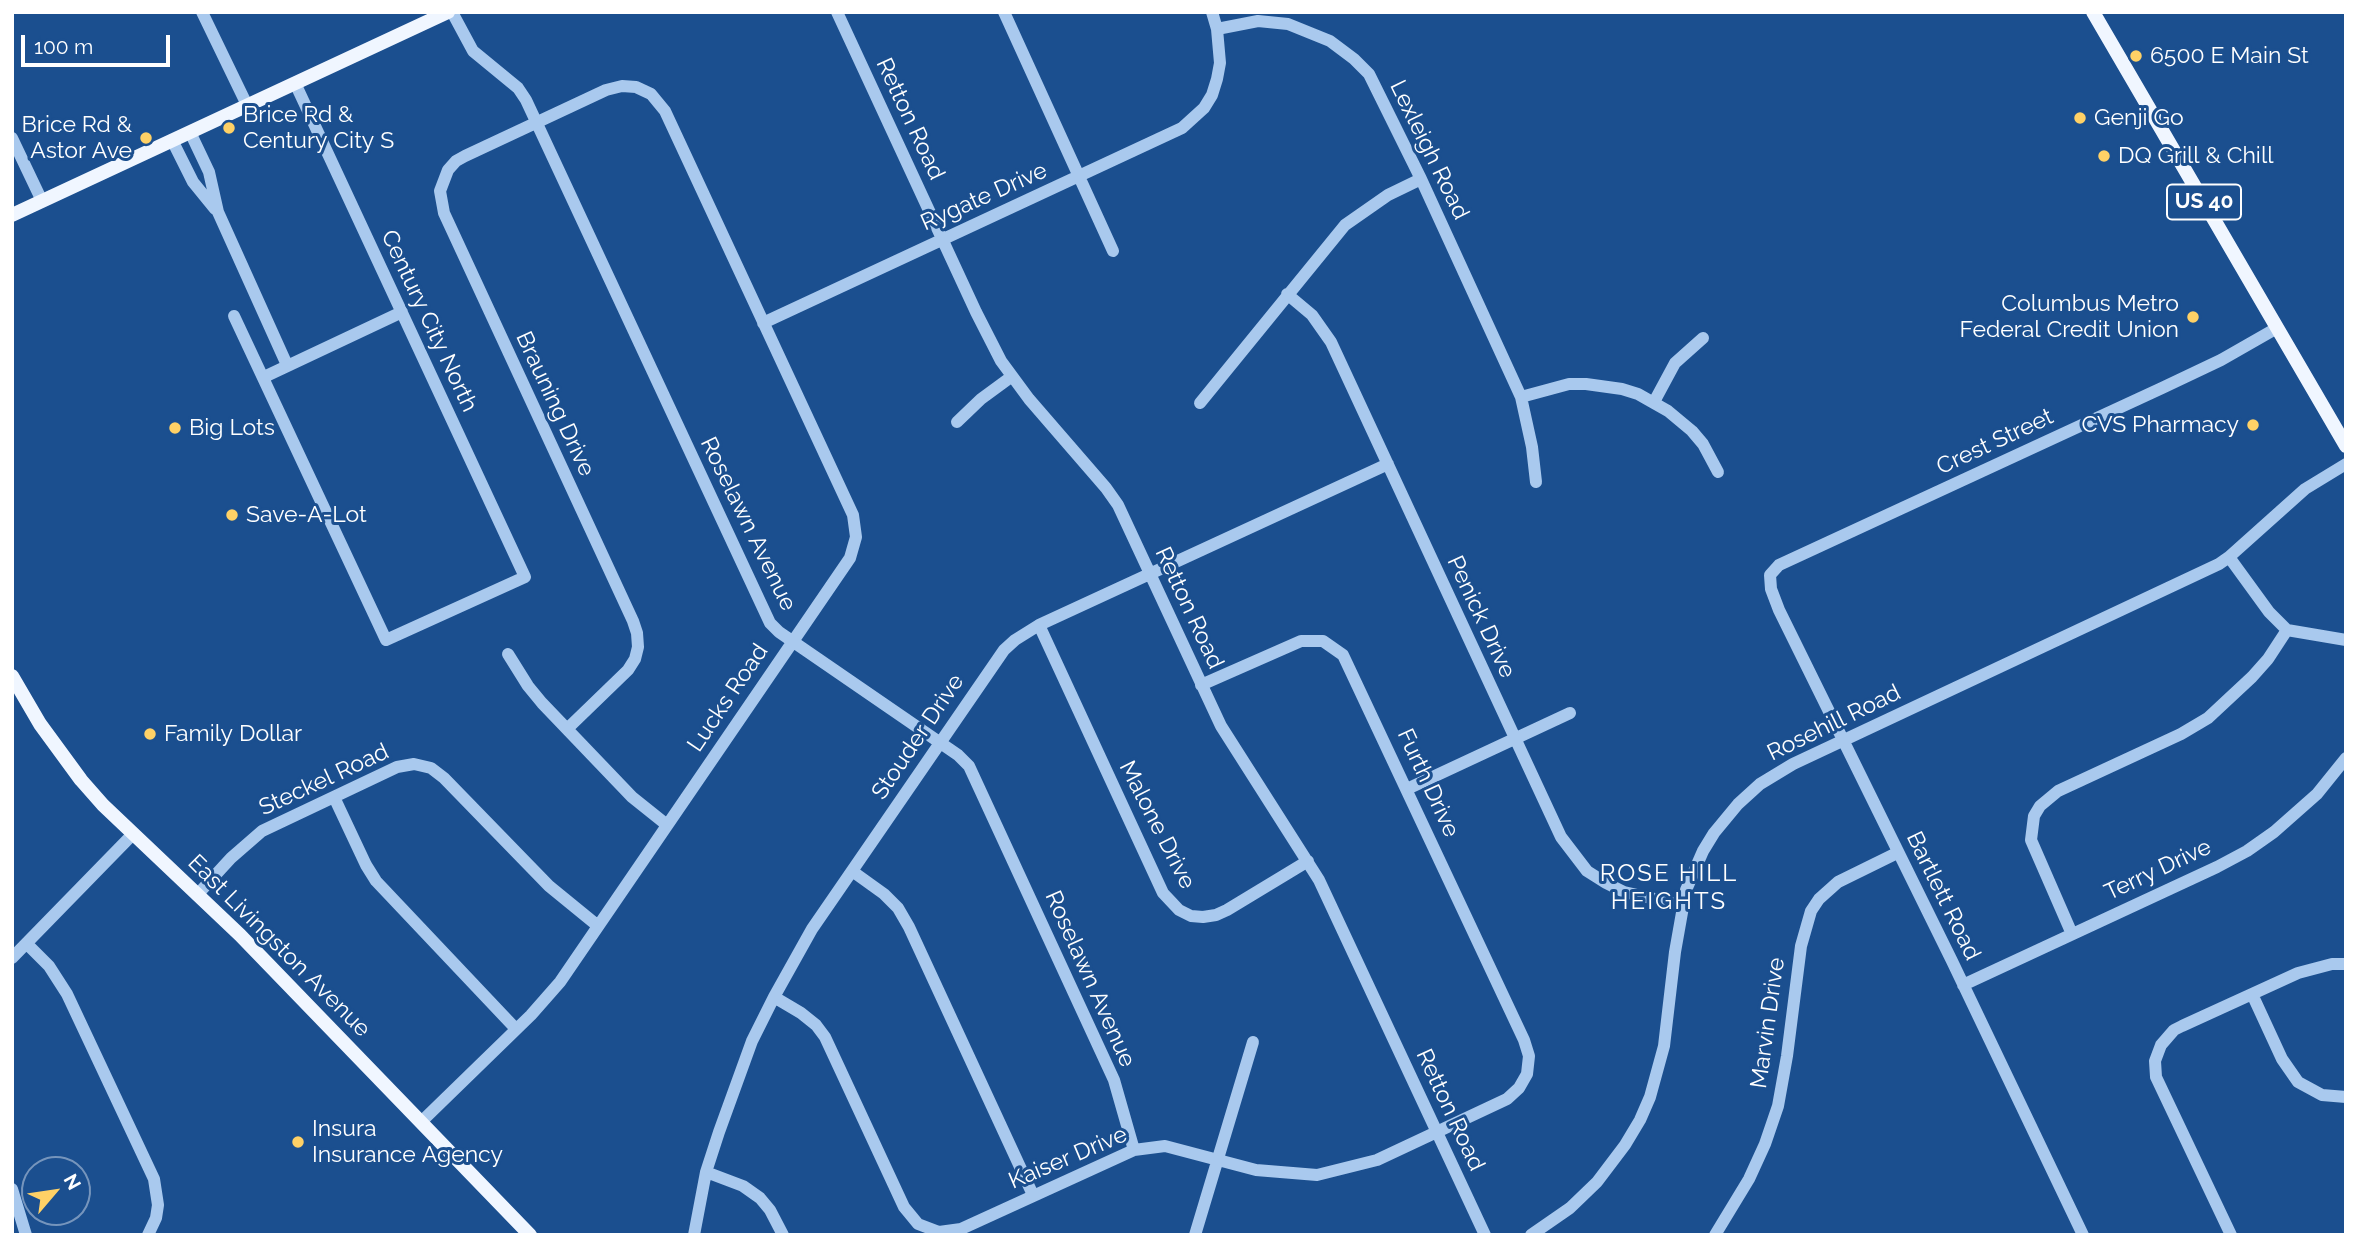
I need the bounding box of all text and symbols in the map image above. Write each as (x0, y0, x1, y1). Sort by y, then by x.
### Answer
scale bar (24, 21, 173, 65)
text: 100 m (34, 34, 93, 59)
place label: 6500 E Main St (2150, 42, 2309, 70)
marker: 6500 E Main St (2128, 48, 2144, 64)
street label: Retton Road (870, 54, 950, 184)
street label: Lexleigh Road (1383, 76, 1475, 224)
place label: Brice Rd & Century City S (243, 101, 394, 155)
place label: Genji Go (2094, 104, 2184, 132)
marker: Genji Go (2072, 110, 2088, 126)
place label: Brice Rd & Astor Ave (22, 111, 132, 165)
marker: Brice Rd & Century City S (221, 120, 237, 136)
marker: Brice Rd & Astor Ave (138, 130, 154, 146)
place label: DQ Grill & Chill (2118, 142, 2273, 170)
marker: DQ Grill & Chill (2096, 148, 2112, 164)
street label: Rygate Drive (917, 157, 1051, 237)
road number: US 40 (2167, 184, 2241, 220)
street label: Century City North (375, 226, 483, 416)
place label: Columbus Metro Federal Credit Union (1960, 290, 2179, 344)
marker: Columbus Metro Federal Credit Union (2185, 309, 2201, 325)
street label: Brauning Drive (509, 327, 601, 481)
street label: Crest Street (1932, 403, 2058, 481)
place label: CVS Pharmacy (2082, 411, 2239, 439)
place label: Big Lots (189, 414, 275, 442)
marker: CVS Pharmacy (2245, 417, 2261, 433)
marker: Big Lots (167, 420, 183, 436)
street label: Roselawn Avenue (694, 433, 802, 615)
place label: Save-A-Lot (246, 501, 367, 529)
marker: Save-A-Lot (224, 507, 240, 523)
street label: Retton Road (1149, 543, 1229, 673)
street label: Penick Drive (1441, 552, 1521, 682)
street label: Lucks Road (682, 639, 774, 757)
street label: Stouder Drive (866, 669, 970, 805)
street label: Rosehill Road (1763, 679, 1905, 767)
place label: Family Dollar (164, 720, 302, 748)
street label: Furth Drive (1391, 724, 1465, 842)
marker: Family Dollar (142, 726, 158, 742)
street label: Steckel Road (255, 738, 393, 822)
street label: Malone Drive (1113, 756, 1201, 894)
street label: Bartlett Road (1900, 827, 1986, 965)
street label: Terry Drive (2100, 833, 2216, 907)
street label: East Livingston Avenue (182, 849, 376, 1043)
district label: ROSE HILL HEIGHTS (1601, 860, 1737, 916)
street label: Roselawn Avenue (1039, 887, 1141, 1071)
street label: Marvin Drive (1745, 956, 1791, 1090)
street label: Retton Road (1410, 1045, 1490, 1175)
place label: Insura Insurance Agency (312, 1115, 503, 1169)
street label: Kaiser Drive (1005, 1121, 1131, 1195)
marker: Insura Insurance Agency (290, 1134, 306, 1150)
north arrow (21, 1156, 91, 1226)
text: N (59, 1170, 86, 1193)

